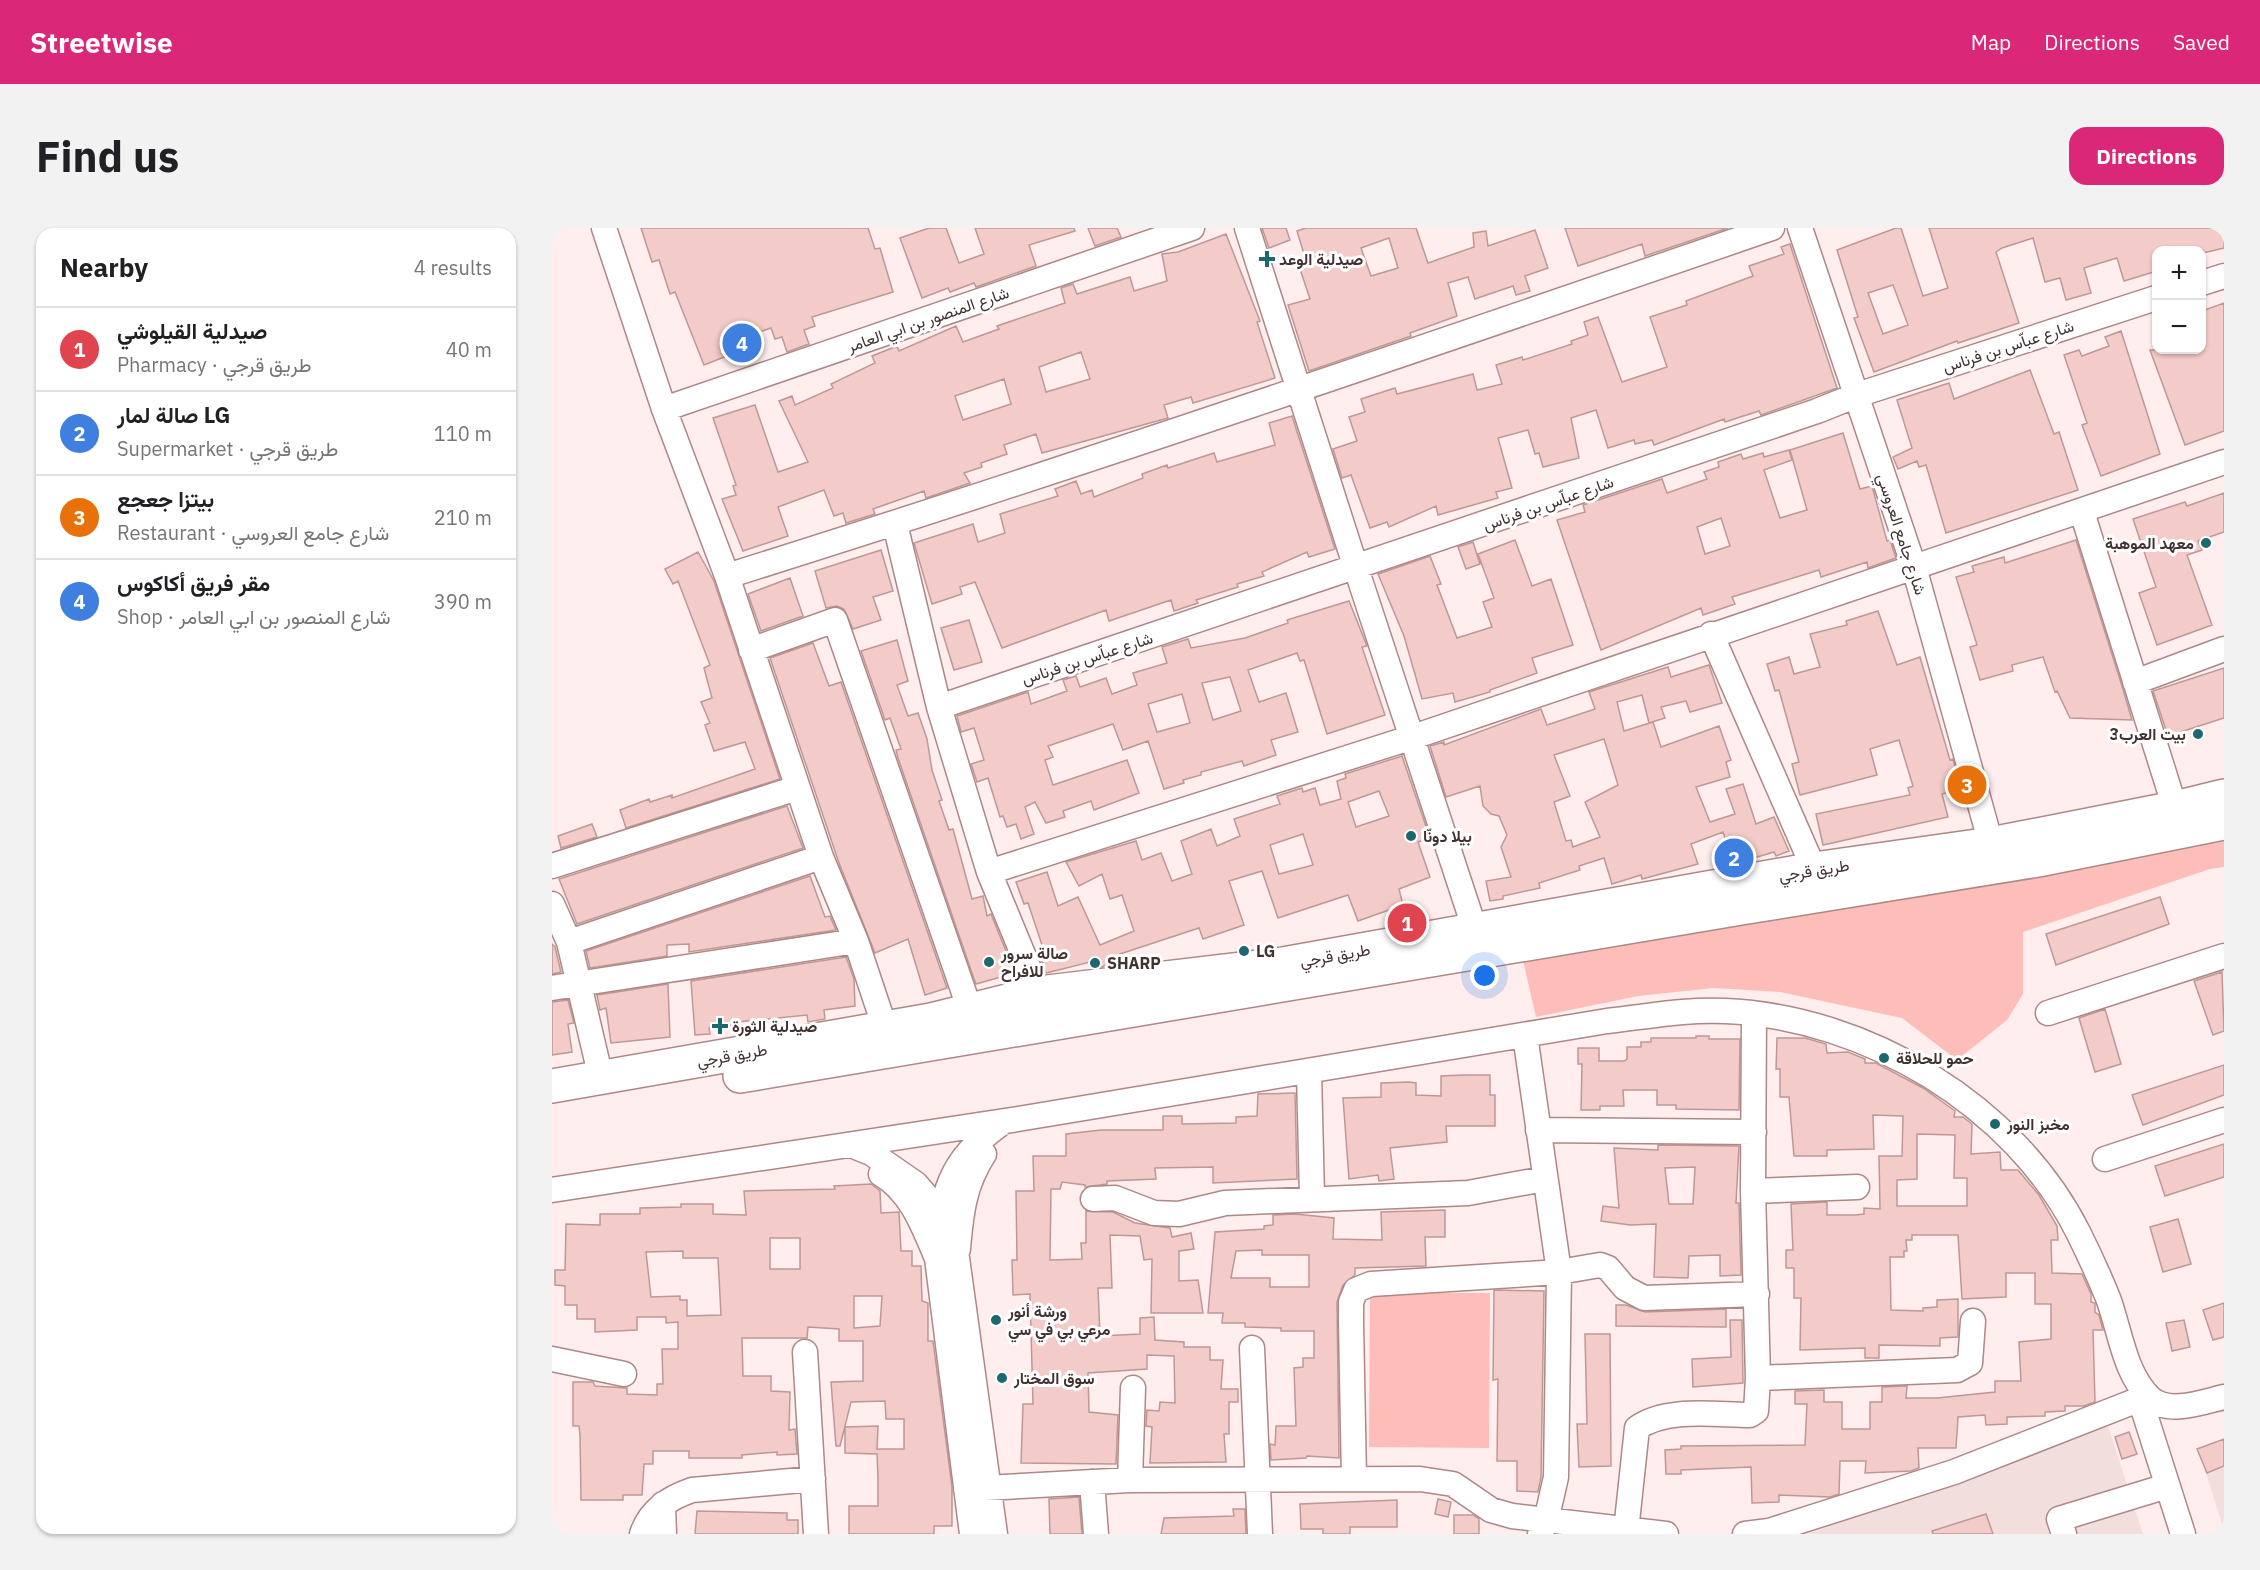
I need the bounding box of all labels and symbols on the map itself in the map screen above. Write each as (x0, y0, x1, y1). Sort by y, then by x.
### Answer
place label: صيدلية الوعد (1279, 249, 1363, 270)
marker: صيدلية الوعد (1260, 252, 1274, 266)
street label: شارع المنصور بن ابي العامر (844, 282, 1013, 360)
street label: شارع عباّس بن فرناس (1940, 315, 2077, 379)
pin: 4 (722, 320, 762, 366)
street label: شارع عباّس بن فرناس (1480, 471, 1617, 537)
street label: شارع جامع العروسي (1869, 471, 1931, 598)
place label: معهد الموهبة (2105, 533, 2194, 554)
marker: معهد الموهبة (2199, 536, 2213, 550)
street label: شارع عباّس بن فرناس (1019, 627, 1156, 691)
place label: بيت العرب3 (2109, 724, 2186, 745)
marker: بيت العرب3 (2191, 727, 2205, 741)
pin: 3 (1948, 762, 1986, 808)
place label: بيلا دونّا (1423, 826, 1472, 847)
marker: بيلا دونّا (1404, 829, 1418, 843)
pin: 2 (1714, 836, 1754, 880)
street label: طريق قرجي (1777, 855, 1851, 889)
pin: 1 (1388, 900, 1426, 946)
street label: طريق قرجي (1298, 939, 1372, 975)
place label: LG (1256, 941, 1275, 961)
place label: صالة سرور للافراح (1000, 943, 1068, 982)
marker: LG (1237, 944, 1251, 958)
place label: SHARP (1107, 953, 1161, 973)
marker: صالة سرور للافراح (982, 955, 996, 969)
marker: SHARP (1088, 956, 1102, 970)
your location (1470, 961, 1499, 990)
place label: صيدلية الثورة (732, 1016, 817, 1037)
marker: صيدلية الثورة (713, 1019, 727, 1033)
street label: طريق قرجي (695, 1039, 769, 1075)
place label: حمو للحلاقة (1896, 1048, 1974, 1069)
marker: حمو للحلاقة (1877, 1051, 1891, 1065)
place label: مخبز النور (2006, 1114, 2070, 1135)
marker: مخبز النور (1988, 1117, 2002, 1131)
place label: ورشة أنور مرعي بي في سي (1007, 1301, 1111, 1343)
marker: ورشة أنور مرعي بي في سي (989, 1313, 1003, 1327)
place label: سوق المختار (1013, 1368, 1095, 1389)
marker: سوق المختار (995, 1371, 1009, 1385)

